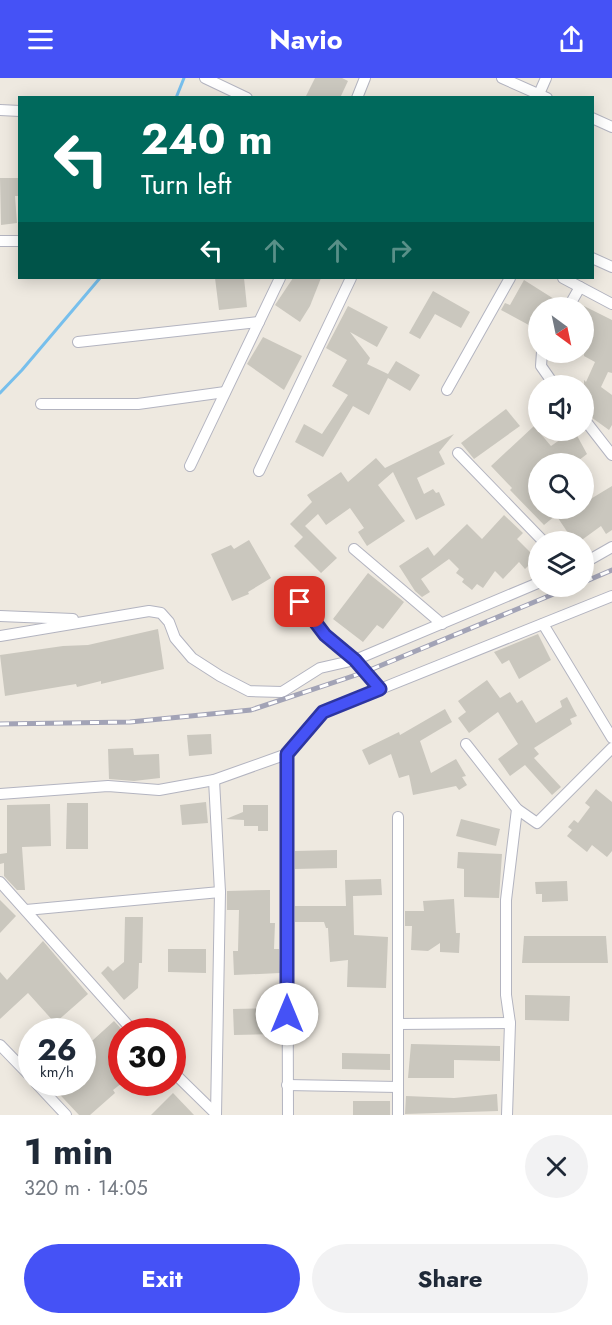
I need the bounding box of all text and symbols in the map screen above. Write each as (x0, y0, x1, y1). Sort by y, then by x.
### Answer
text: Navio (269, 20, 343, 59)
icon: menu (24, 23, 57, 56)
icon: share (555, 23, 588, 56)
text: 240 m (141, 109, 273, 170)
icon: left (42, 120, 120, 198)
text: Turn left (141, 165, 231, 204)
icon: left (195, 234, 228, 267)
icon: ahead (258, 234, 291, 267)
icon: ahead (321, 234, 354, 267)
icon: right (384, 234, 417, 267)
north arrow (528, 297, 594, 363)
map controls (528, 297, 594, 597)
button: sound (528, 375, 594, 441)
button: search (528, 453, 594, 519)
button: layers (528, 531, 594, 597)
pin (274, 576, 325, 627)
icon: arrive (283, 585, 316, 618)
position arrow (255, 982, 319, 1046)
speed limit sign: 30 (108, 1018, 186, 1096)
text: 26 (37, 1028, 77, 1071)
text: km/h (40, 1061, 74, 1083)
text: 1 min (24, 1125, 113, 1177)
button: close (525, 1135, 588, 1198)
text: 320 m · 14:05 (24, 1174, 148, 1203)
button: Exit (24, 1244, 300, 1313)
button: Share (312, 1244, 588, 1313)

